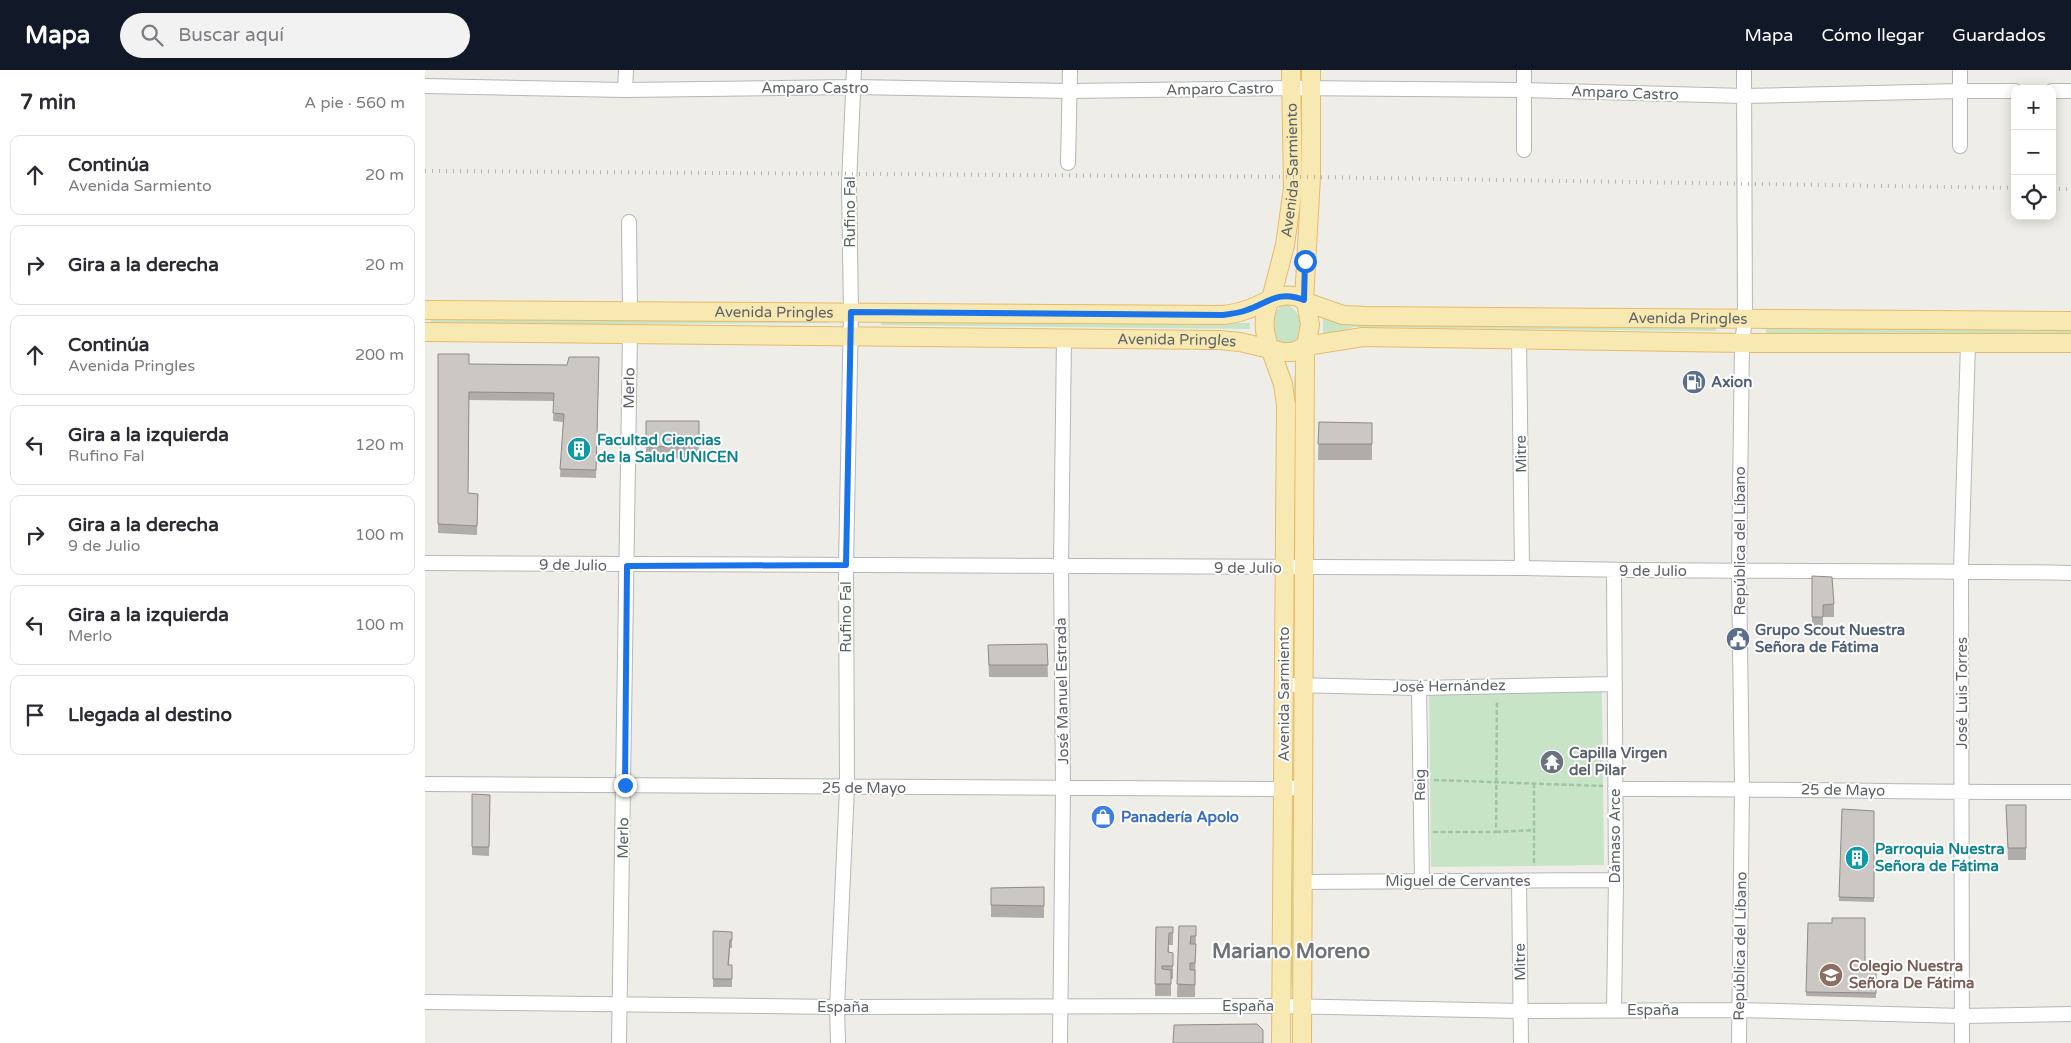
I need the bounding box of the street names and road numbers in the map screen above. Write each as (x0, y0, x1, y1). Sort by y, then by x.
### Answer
street label: Amparo Castro (761, 79, 869, 97)
street label: Amparo Castro (1166, 79, 1274, 99)
street label: Amparo Castro (1571, 82, 1679, 104)
street label: Avenida Sarmiento (1277, 103, 1302, 239)
street label: Rufino Fal (841, 176, 859, 248)
street label: Avenida Pringles (714, 303, 834, 322)
street label: Avenida Pringles (1628, 309, 1747, 328)
street label: Avenida Pringles (1117, 330, 1237, 351)
street label: Merlo (620, 367, 638, 409)
street label: Mitre (1512, 435, 1530, 473)
street label: República del Líbano (1731, 466, 1749, 616)
street label: 9 de Julio (539, 555, 607, 575)
street label: 9 de Julio (1214, 559, 1282, 577)
street label: 9 de Julio (1619, 562, 1687, 580)
street label: Rufino Fal (837, 581, 855, 653)
street label: José Manuel Estrada (1052, 617, 1072, 765)
street label: Avenida Sarmiento (1275, 627, 1293, 761)
street label: José Luis Torres (1953, 637, 1971, 749)
street label: José Hernández (1392, 676, 1506, 696)
street label: Reig (1411, 769, 1429, 801)
street label: 25 de Mayo (822, 779, 906, 797)
street label: 25 de Mayo (1801, 780, 1885, 800)
street label: Dámaso Arce (1606, 788, 1624, 884)
street label: Merlo (614, 817, 632, 859)
street label: República del Líbano (1730, 871, 1750, 1021)
street label: Miguel de Cervantes (1385, 872, 1531, 890)
street label: Mitre (1511, 943, 1529, 981)
street label: España (1222, 997, 1274, 1015)
street label: España (817, 998, 869, 1016)
street label: España (1627, 1001, 1679, 1019)

